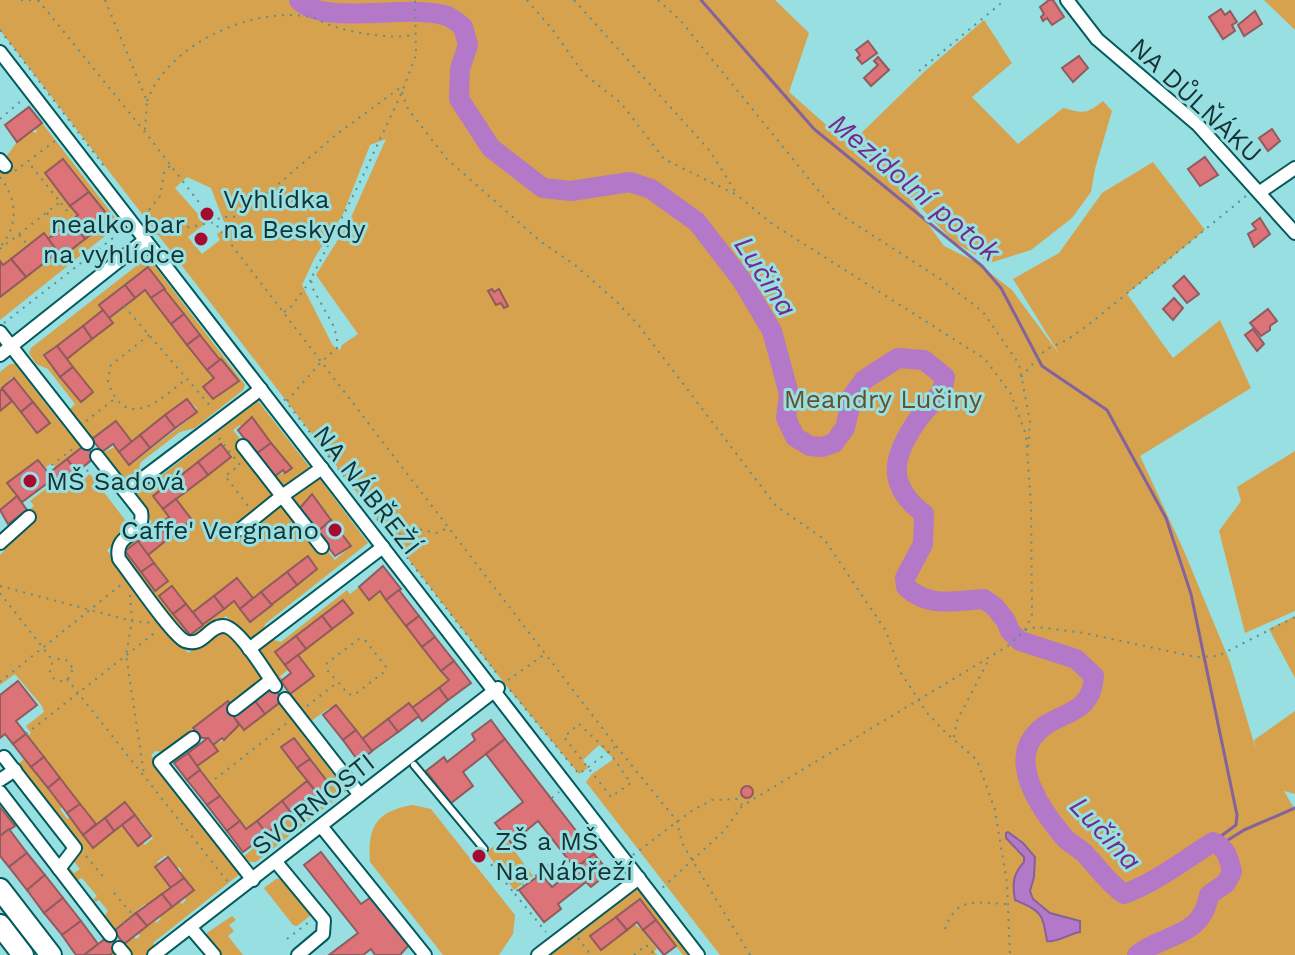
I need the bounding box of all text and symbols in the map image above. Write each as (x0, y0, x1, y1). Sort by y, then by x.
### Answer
street label: NA DŮLŇÁKU (1124, 31, 1269, 168)
water label: Mezidolní potok (822, 106, 1007, 269)
place label: Vyhlídka na Beskydy (223, 184, 366, 244)
marker: Vyhlídka na Beskydy (198, 205, 216, 223)
place label: nealko bar na vyhlídce (43, 209, 185, 269)
marker: nealko bar na vyhlídce (192, 230, 210, 248)
water label: Lučina (727, 230, 804, 323)
park label: Meandry Lučiny (784, 384, 983, 414)
street label: NA NÁBŘEŽÍ (307, 420, 427, 560)
place label: MŠ Sadová (46, 466, 185, 496)
marker: MŠ Sadová (21, 472, 39, 490)
place label: Caffe' Vergnano (121, 515, 319, 545)
marker: Caffe' Vergnano (326, 521, 344, 539)
street label: SVORNOSTI (246, 747, 380, 861)
water label: Lučina (1063, 790, 1148, 877)
place label: ZŠ a MŠ Na Nábřeží (495, 826, 633, 886)
marker: ZŠ a MŠ Na Nábřeží (470, 847, 488, 865)

